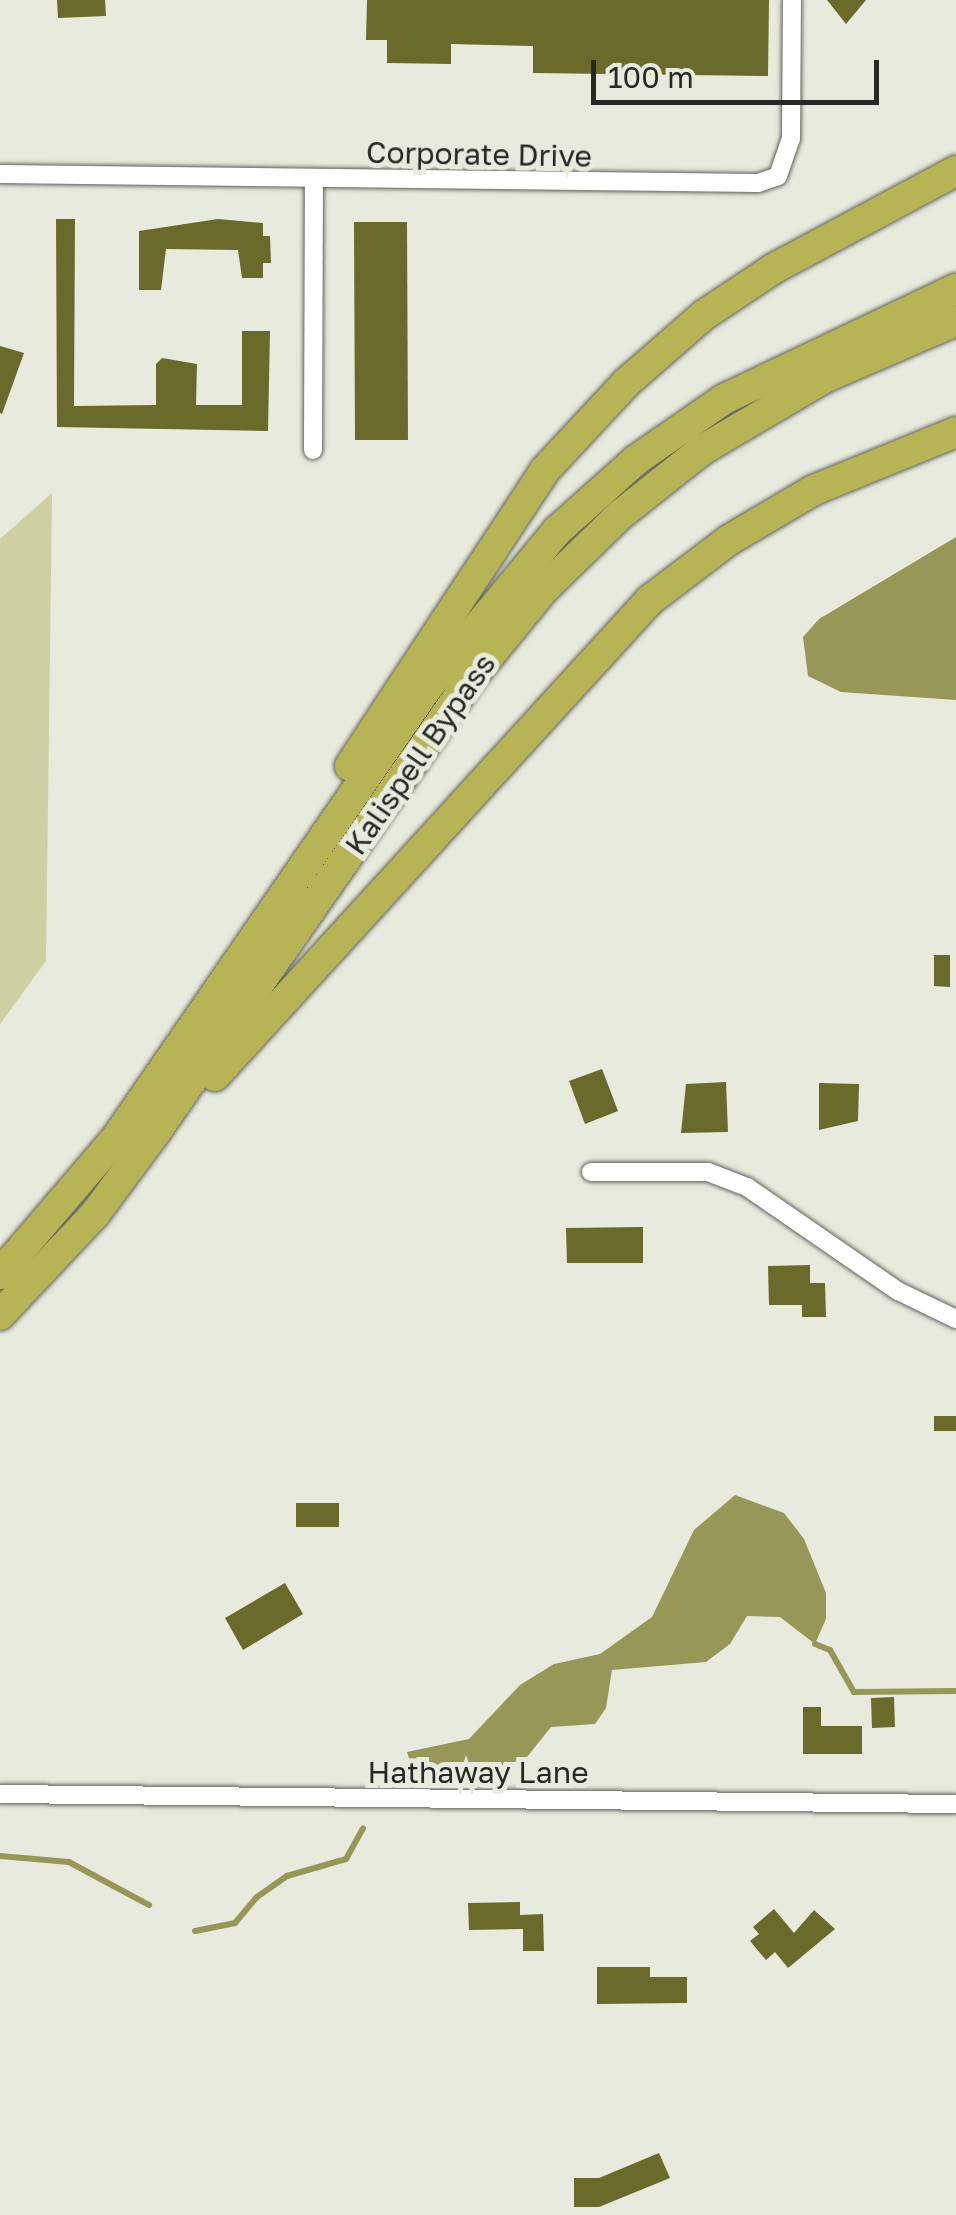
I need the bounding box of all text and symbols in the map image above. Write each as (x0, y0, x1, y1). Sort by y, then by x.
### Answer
scale bar (596, 40, 884, 102)
text: 100 m (608, 59, 694, 95)
street label: Corporate Drive (366, 134, 592, 174)
street label: Kalispell Bypass (337, 647, 503, 861)
street label: Hathaway Lane (367, 1754, 589, 1790)

